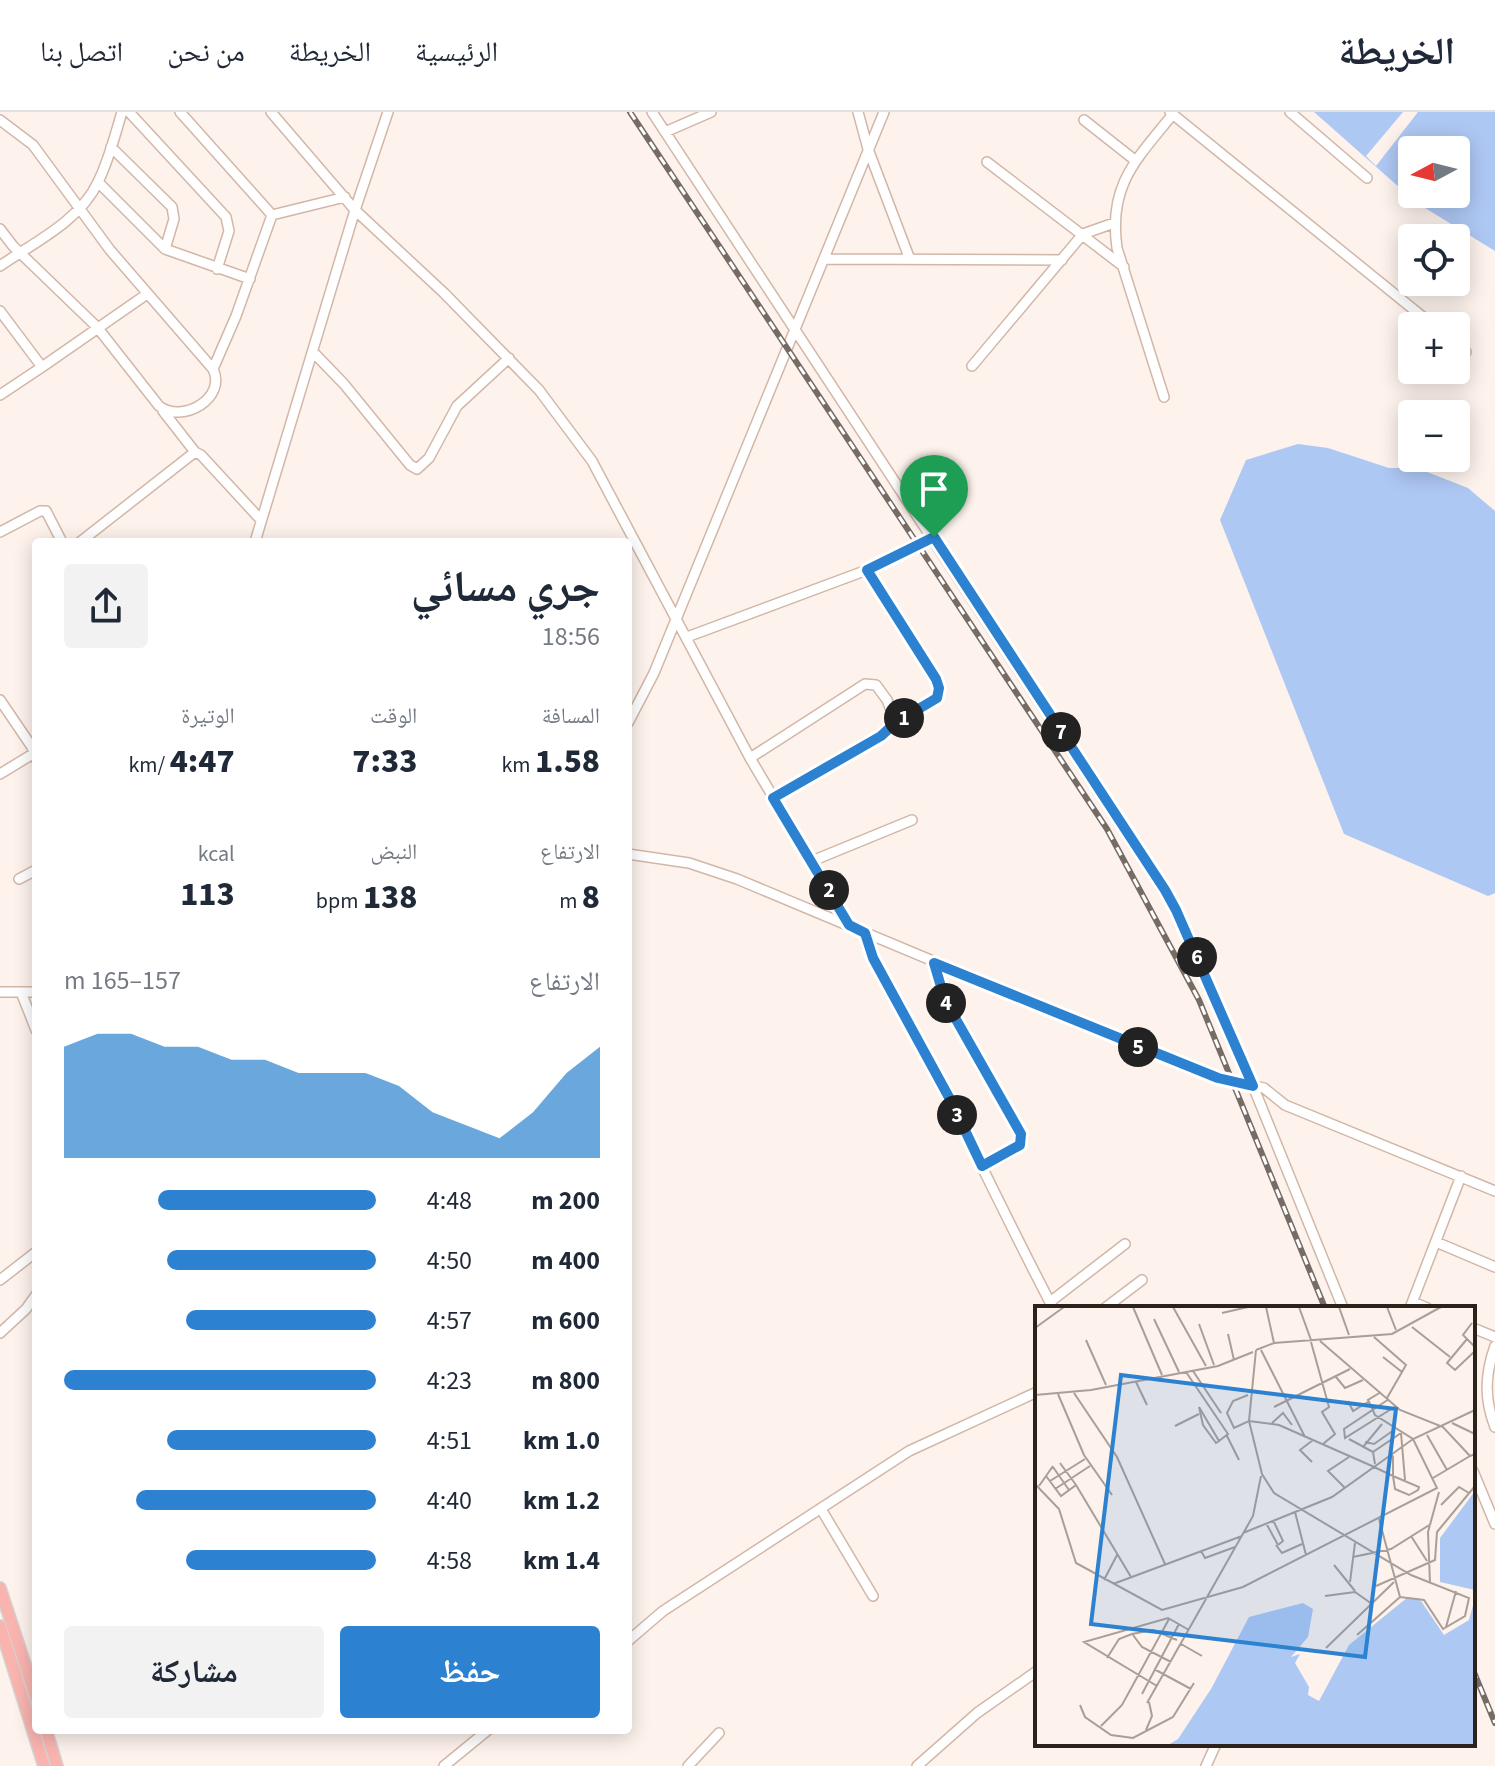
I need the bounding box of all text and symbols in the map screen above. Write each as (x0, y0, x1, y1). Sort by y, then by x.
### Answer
text: الخريطة (1338, 25, 1455, 79)
text: اتصل بنا (40, 32, 123, 72)
text: من نحن (167, 32, 245, 72)
text: الخريطة (289, 32, 371, 72)
text: الرئيسية (415, 32, 498, 72)
north arrow (1398, 136, 1470, 208)
map controls (1398, 136, 1470, 472)
button: locate (1398, 224, 1470, 296)
button: + (1398, 312, 1470, 384)
button: − (1398, 400, 1470, 472)
pin (900, 455, 968, 537)
icon: arrive (912, 467, 956, 511)
text: جري مسائي (411, 556, 600, 619)
button: share (64, 564, 148, 648)
text: 18:56 (542, 618, 600, 655)
pin: 1 (884, 698, 924, 738)
text: الوتيرة (181, 700, 235, 732)
text: الوقت (370, 700, 417, 732)
text: المسافة (542, 700, 600, 732)
text: 1 (898, 702, 910, 734)
pin: 7 (1041, 712, 1081, 752)
text: 7 (1055, 716, 1067, 748)
text: 4:47 (170, 737, 235, 786)
text: 7:33 (352, 737, 417, 786)
text: 1.58 (535, 737, 600, 786)
text: /km (128, 749, 170, 781)
text: km (501, 749, 535, 781)
text: النبض (370, 836, 417, 868)
text: الارتفاع (540, 836, 600, 868)
text: kcal (198, 838, 235, 870)
text: 113 (180, 870, 235, 919)
pin: 2 (809, 870, 849, 910)
text: 138 (363, 873, 417, 922)
text: 8 (582, 873, 600, 922)
text: 2 (823, 874, 835, 906)
text: bpm (316, 885, 363, 917)
text: m (559, 885, 582, 917)
pin: 6 (1177, 937, 1217, 977)
text: 6 (1191, 941, 1203, 973)
text: 157–165 m (64, 962, 181, 999)
text: الارتفاع (529, 963, 600, 1000)
pin: 4 (926, 983, 966, 1023)
text: 4 (940, 987, 952, 1019)
pin: 5 (1118, 1027, 1158, 1067)
text: 5 (1132, 1031, 1144, 1063)
pin: 3 (937, 1095, 977, 1135)
text: 3 (951, 1099, 963, 1131)
text: 4:48 (427, 1182, 472, 1219)
text: 200 m (531, 1182, 600, 1219)
text: 4:50 (427, 1242, 472, 1279)
text: 400 m (531, 1242, 600, 1279)
text: 4:57 (427, 1302, 472, 1339)
text: 600 m (531, 1302, 600, 1339)
inset map (1035, 1306, 1475, 1746)
text: 4:23 (427, 1362, 472, 1399)
text: 800 m (531, 1362, 600, 1399)
text: 4:51 (427, 1422, 472, 1459)
text: 1.0 km (523, 1422, 600, 1459)
text: 4:40 (427, 1482, 472, 1519)
text: 1.2 km (523, 1482, 600, 1519)
text: 4:58 (427, 1542, 472, 1579)
text: 1.4 km (523, 1542, 600, 1579)
button: مشاركة (64, 1626, 324, 1718)
button: حفظ (340, 1626, 600, 1718)

